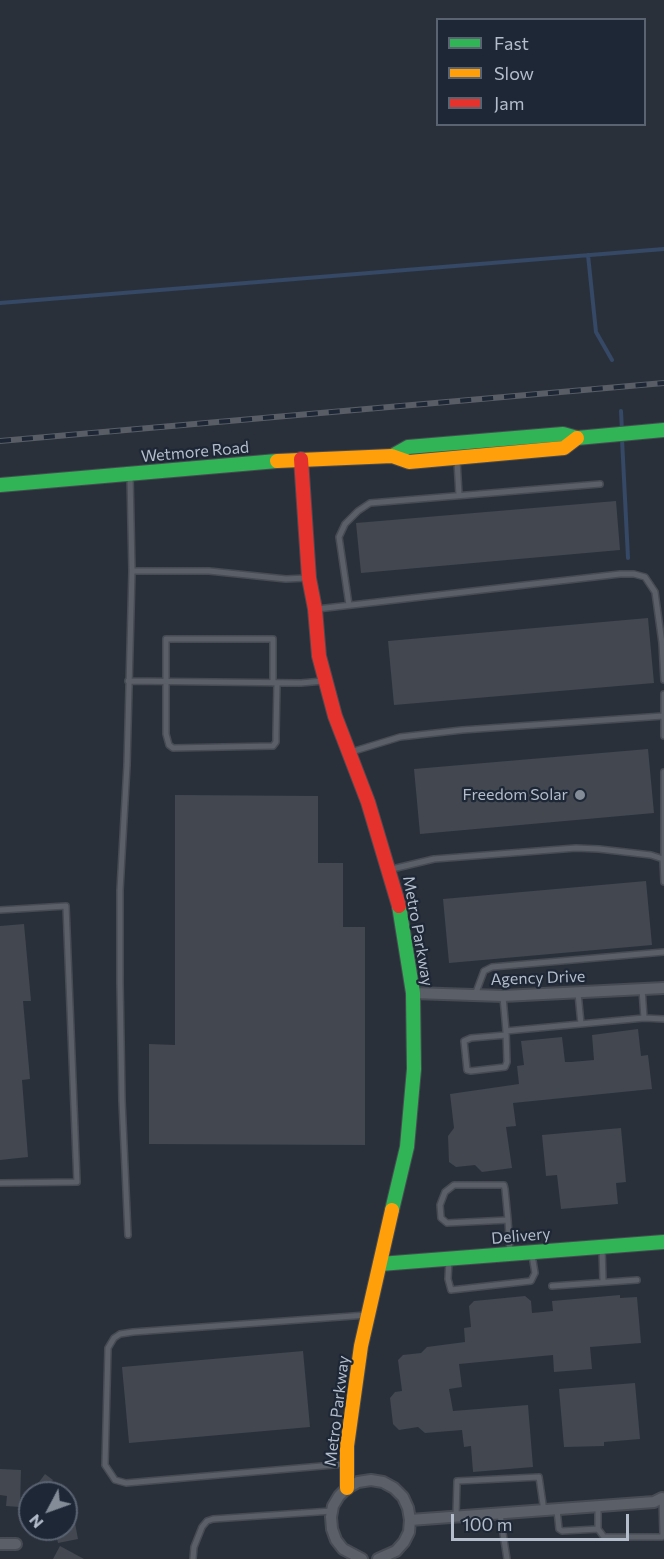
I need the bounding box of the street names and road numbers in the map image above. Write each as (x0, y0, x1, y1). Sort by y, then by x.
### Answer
street label: Wetmore Road (140, 438, 250, 466)
street label: Metro Parkway (399, 874, 437, 988)
street label: Agency Drive (490, 967, 586, 989)
street label: Delivery (491, 1224, 551, 1248)
street label: Metro Parkway (321, 1355, 353, 1467)

